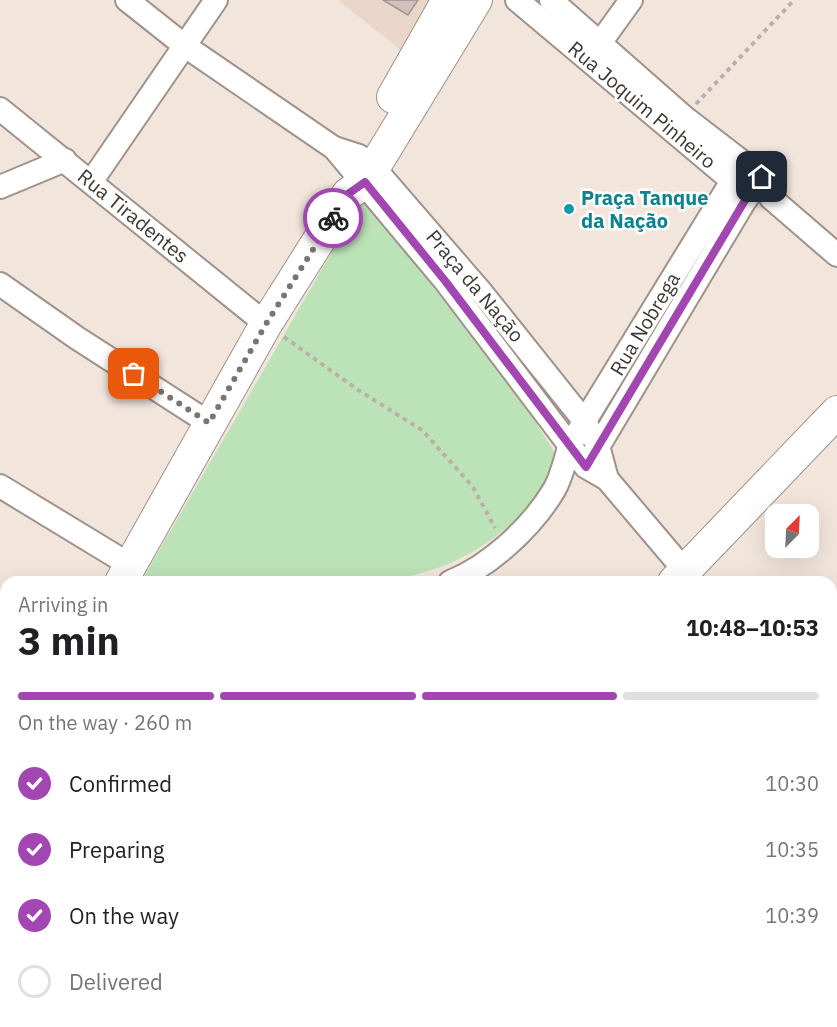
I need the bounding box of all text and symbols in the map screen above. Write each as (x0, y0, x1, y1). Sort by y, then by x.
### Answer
street label: Rua Joquim Pinheiro (563, 35, 722, 175)
pin (736, 151, 787, 202)
icon: home (745, 160, 778, 193)
street label: Rua Tiradentes (72, 162, 194, 269)
place label: Praça Tanque da Nação (581, 184, 708, 234)
courier (303, 188, 363, 248)
icon: bike (317, 202, 350, 235)
marker: Praça Tanque da Nação (562, 202, 576, 216)
street label: Praça da Nação (420, 224, 530, 348)
street label: Rua Nobrega (603, 267, 686, 380)
pin (108, 348, 159, 399)
icon: bag (117, 357, 150, 390)
north arrow (765, 504, 819, 558)
map controls (765, 504, 819, 558)
text: Arriving in (18, 591, 108, 618)
text: 10:48–10:53 (686, 613, 819, 642)
text: 3 min (18, 615, 120, 666)
text: On the way · 260 m (18, 709, 192, 736)
icon: check (18, 767, 51, 800)
text: Confirmed (69, 769, 172, 798)
text: 10:30 (765, 770, 819, 797)
icon: check (18, 833, 51, 866)
text: Preparing (69, 835, 164, 864)
text: 10:35 (765, 836, 819, 863)
icon: check (18, 899, 51, 932)
text: On the way (69, 901, 179, 930)
text: 10:39 (765, 902, 819, 929)
text: Delivered (69, 967, 163, 996)

